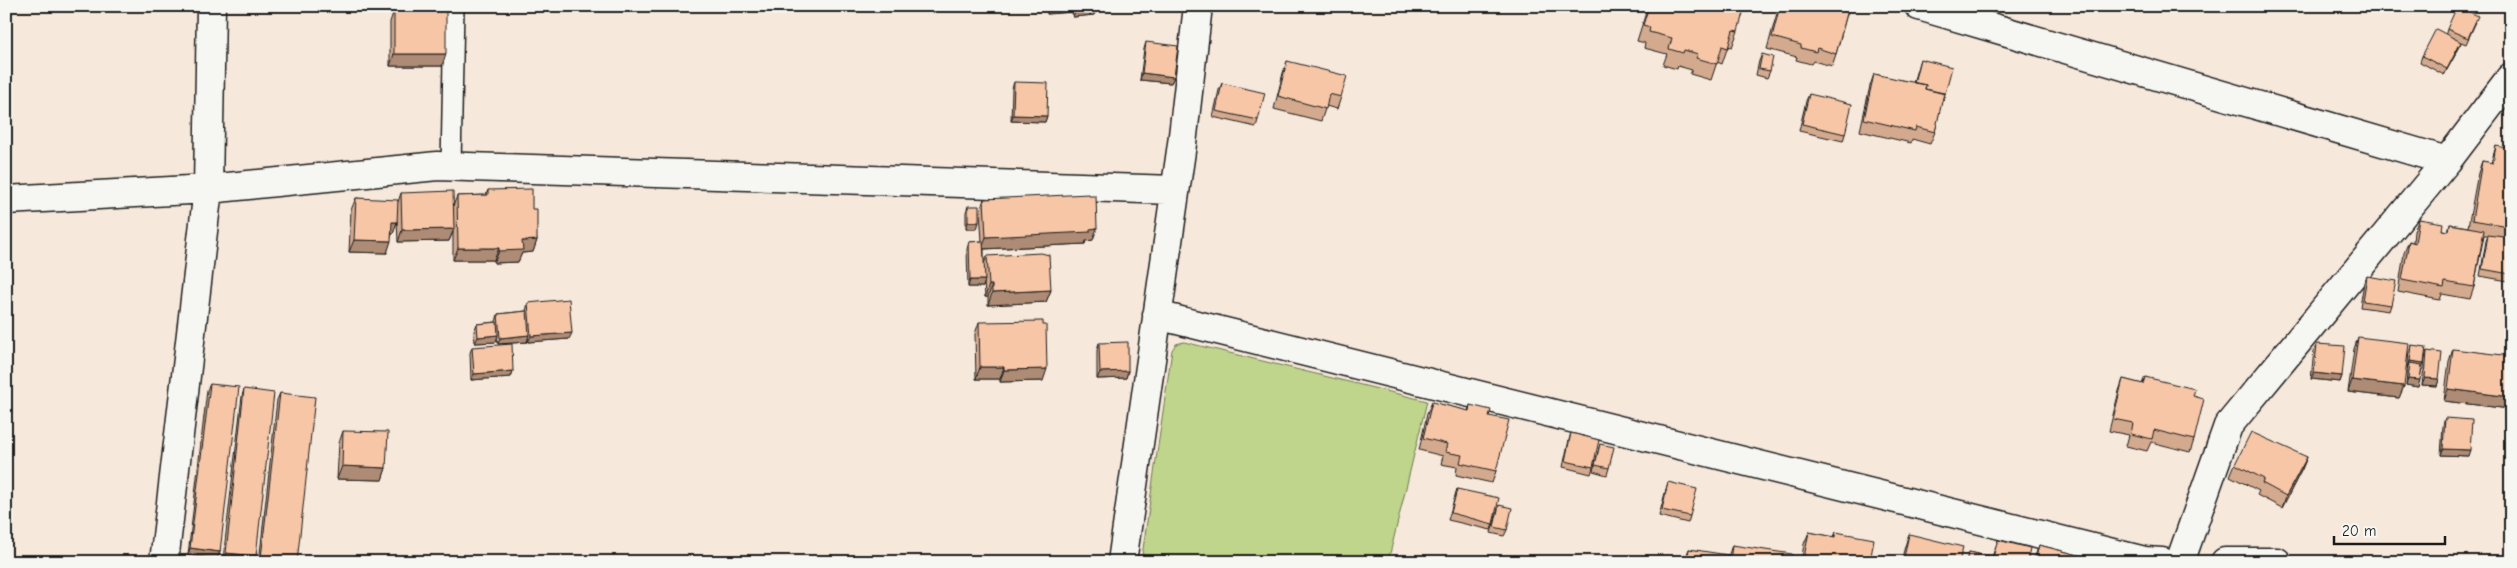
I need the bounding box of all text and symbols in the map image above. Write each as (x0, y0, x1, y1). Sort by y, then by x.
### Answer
scale bar (2334, 513, 2446, 545)
text: 20 m (2342, 522, 2376, 540)

